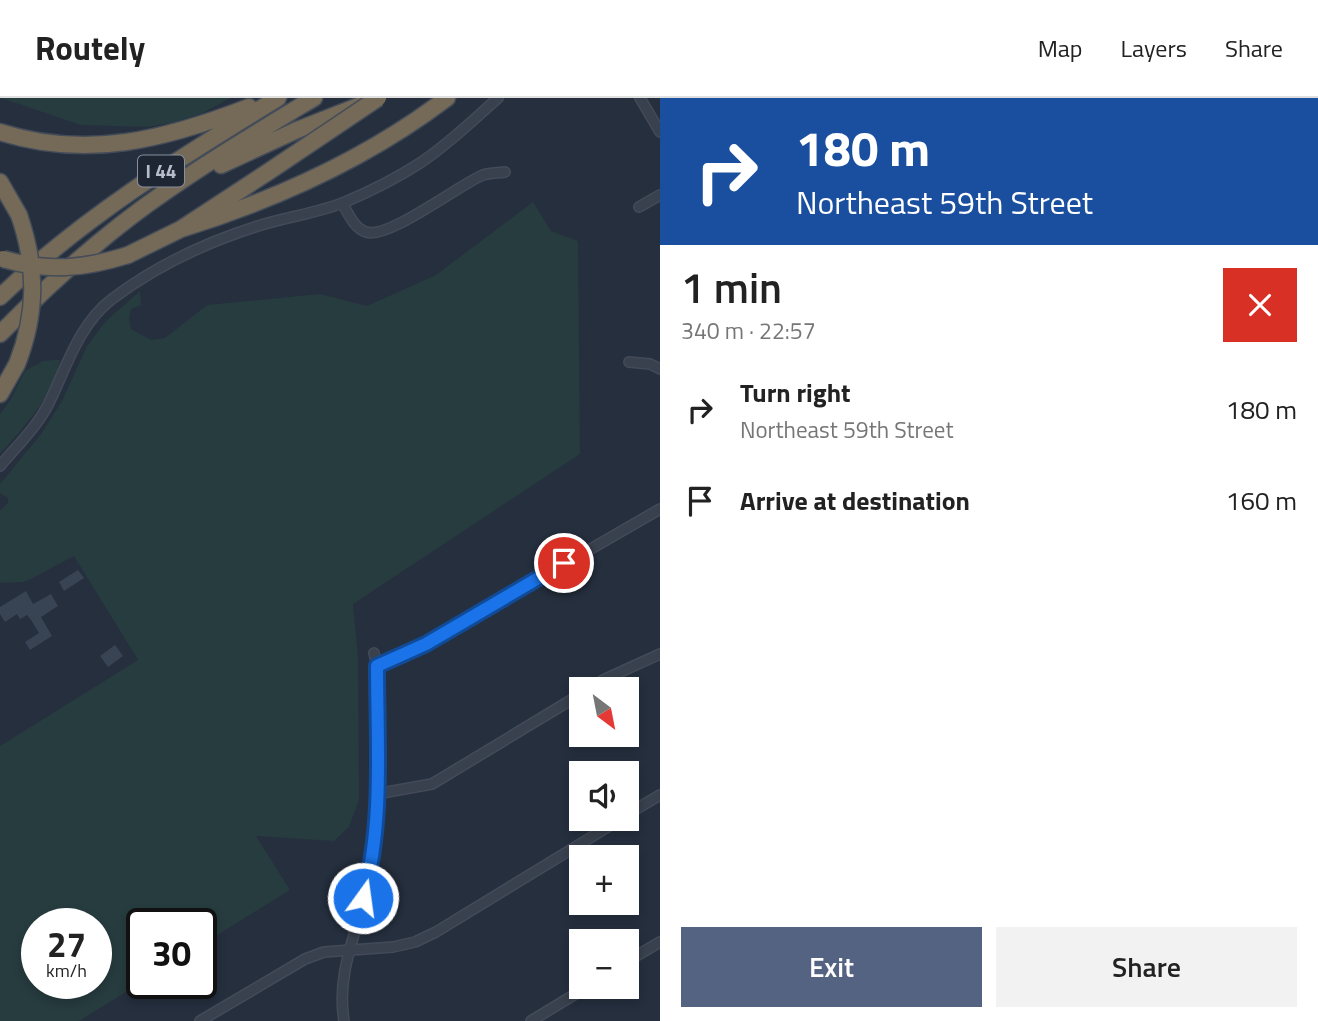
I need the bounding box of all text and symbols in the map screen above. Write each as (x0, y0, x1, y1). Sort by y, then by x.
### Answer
text: Routely (35, 23, 145, 73)
text: Map (1038, 30, 1083, 66)
text: Layers (1121, 30, 1187, 66)
text: Share (1225, 30, 1283, 66)
text: 180 m (796, 110, 930, 185)
icon: right (681, 126, 772, 217)
road number: I 44 (138, 156, 184, 186)
text: Northeast 59th Street (796, 178, 1093, 226)
text: 1 min (681, 255, 782, 319)
button: close (1223, 268, 1297, 342)
text: 340 m · 22:57 (681, 313, 816, 348)
text: Turn right (740, 373, 851, 412)
text: 180 m (1226, 390, 1297, 429)
icon: right (681, 391, 719, 429)
text: Northeast 59th Street (740, 412, 953, 447)
text: Arrive at destination (740, 481, 970, 520)
text: 160 m (1226, 481, 1297, 520)
icon: arrive (681, 482, 719, 520)
pin (534, 533, 594, 593)
icon: arrive (545, 544, 583, 582)
north arrow (569, 677, 639, 747)
map controls (569, 677, 639, 999)
button: sound (569, 761, 639, 831)
button: + (569, 845, 639, 915)
position arrow (326, 861, 400, 935)
speed limit sign: 30 (126, 908, 217, 999)
text: 27 (47, 917, 86, 971)
button: Exit (681, 927, 982, 1007)
button: Share (996, 927, 1297, 1007)
button: − (569, 929, 639, 999)
text: km/h (46, 957, 87, 984)

